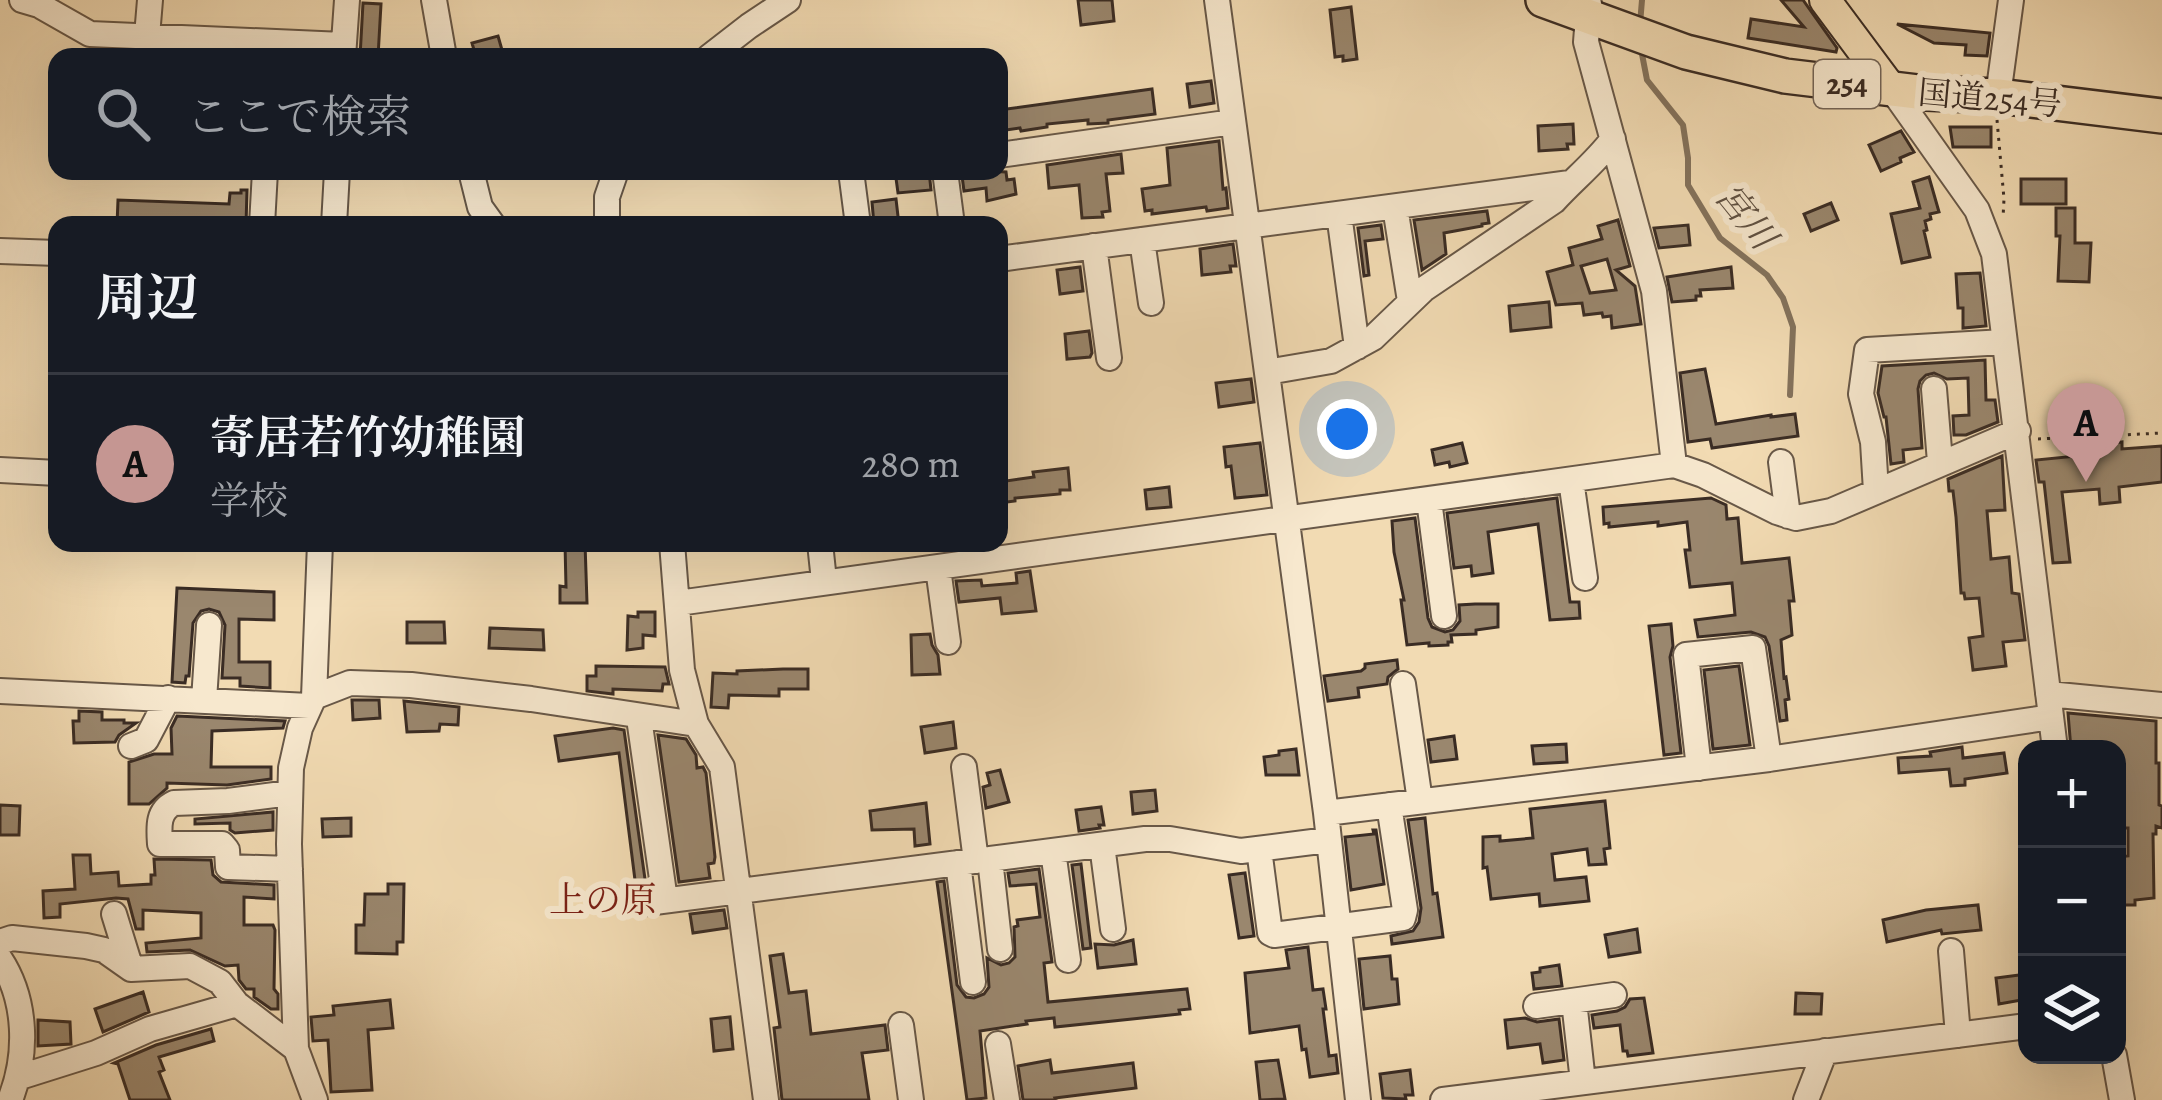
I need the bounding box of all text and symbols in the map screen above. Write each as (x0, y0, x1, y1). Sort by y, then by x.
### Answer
search box (48, 48, 1008, 180)
road number: 254 (1814, 60, 1880, 108)
street label: 国道254号 (1916, 69, 2064, 127)
icon: search (90, 81, 156, 147)
text: ここで検索 (186, 86, 411, 148)
water label: 宮川 (1704, 173, 1790, 262)
text: 周辺 (96, 263, 198, 333)
pin: A (2047, 383, 2125, 482)
your location (1317, 399, 1377, 459)
text: 寄居若竹幼稚園 (210, 407, 525, 469)
text: A (123, 437, 147, 490)
text: 280 m (862, 437, 960, 490)
text: 学校 (210, 474, 288, 527)
map controls (2018, 740, 2126, 1064)
button: + (2018, 740, 2126, 848)
button: − (2018, 848, 2126, 956)
district label: 上の原 (549, 875, 657, 924)
button: layers (2018, 956, 2126, 1064)

